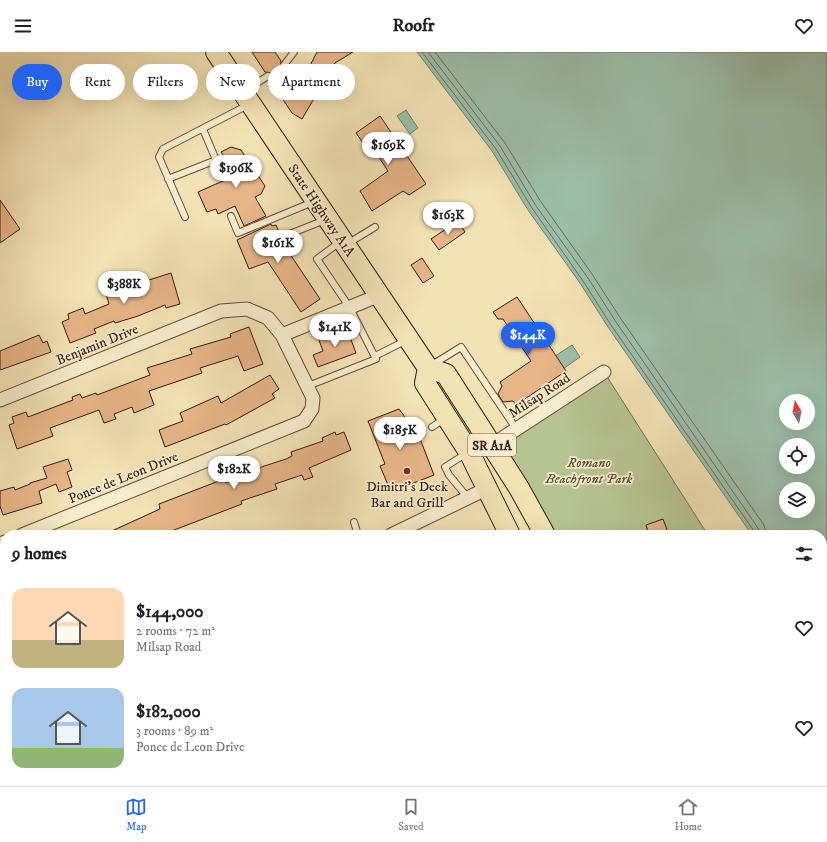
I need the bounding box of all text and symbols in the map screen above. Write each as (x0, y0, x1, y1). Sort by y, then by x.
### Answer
icon: menu (12, 15, 34, 37)
text: Roofr (393, 15, 434, 37)
icon: heart (793, 15, 815, 37)
chip: Buy (12, 64, 62, 100)
chip: Rent (70, 64, 125, 100)
chip: Filters (133, 64, 198, 100)
chip: New (206, 64, 260, 100)
chip: Apartment (268, 64, 355, 100)
pin: $169K (360, 132, 416, 166)
text: $169K (371, 137, 405, 153)
pin: $196K (208, 155, 264, 189)
text: $196K (219, 160, 253, 176)
street label: State Highway A1A (284, 161, 359, 261)
pin: $163K (420, 202, 476, 236)
text: $163K (432, 207, 464, 223)
pin: $161K (250, 230, 306, 264)
text: $161K (262, 235, 294, 251)
pin: $388K (96, 271, 152, 305)
text: $388K (107, 276, 141, 292)
pin: $141K (307, 314, 363, 348)
text: $141K (318, 319, 352, 335)
street label: Benjamin Drive (54, 320, 141, 370)
pin: $144K (500, 322, 556, 356)
text: $144K (510, 327, 546, 343)
street label: Milsap Road (505, 369, 574, 423)
north arrow (779, 394, 815, 430)
map controls (779, 394, 815, 518)
pin: $185K (372, 417, 428, 451)
text: $185K (383, 422, 417, 438)
road number: SR A1A (468, 434, 516, 456)
button: locate (779, 438, 815, 474)
street label: Ponce de Leon Drive (66, 448, 181, 508)
park label: Romano Beachfront Park (545, 454, 633, 488)
pin: $182K (206, 456, 262, 490)
text: $182K (217, 461, 251, 477)
marker: Dimitri's Deck Bar and Grill (402, 466, 412, 476)
place label: Dimitri's Deck Bar and Grill (366, 478, 448, 512)
button: layers (779, 482, 815, 518)
text: 9 homes (12, 543, 67, 565)
icon: filters (793, 543, 815, 565)
text: $144,000 (136, 601, 204, 623)
icon: home (44, 604, 92, 652)
icon: heart (793, 617, 815, 639)
text: 2 rooms · 72 m² (136, 623, 215, 639)
text: Milsap Road (136, 639, 201, 655)
text: $182,000 (136, 701, 201, 723)
icon: home (44, 704, 92, 752)
icon: heart (793, 717, 815, 739)
text: 3 rooms · 89 m² (136, 723, 213, 739)
text: Ponce de Leon Drive (136, 739, 244, 755)
tab: Map (125, 796, 147, 834)
tab: Saved (398, 796, 424, 834)
tab: Home (674, 796, 702, 834)

